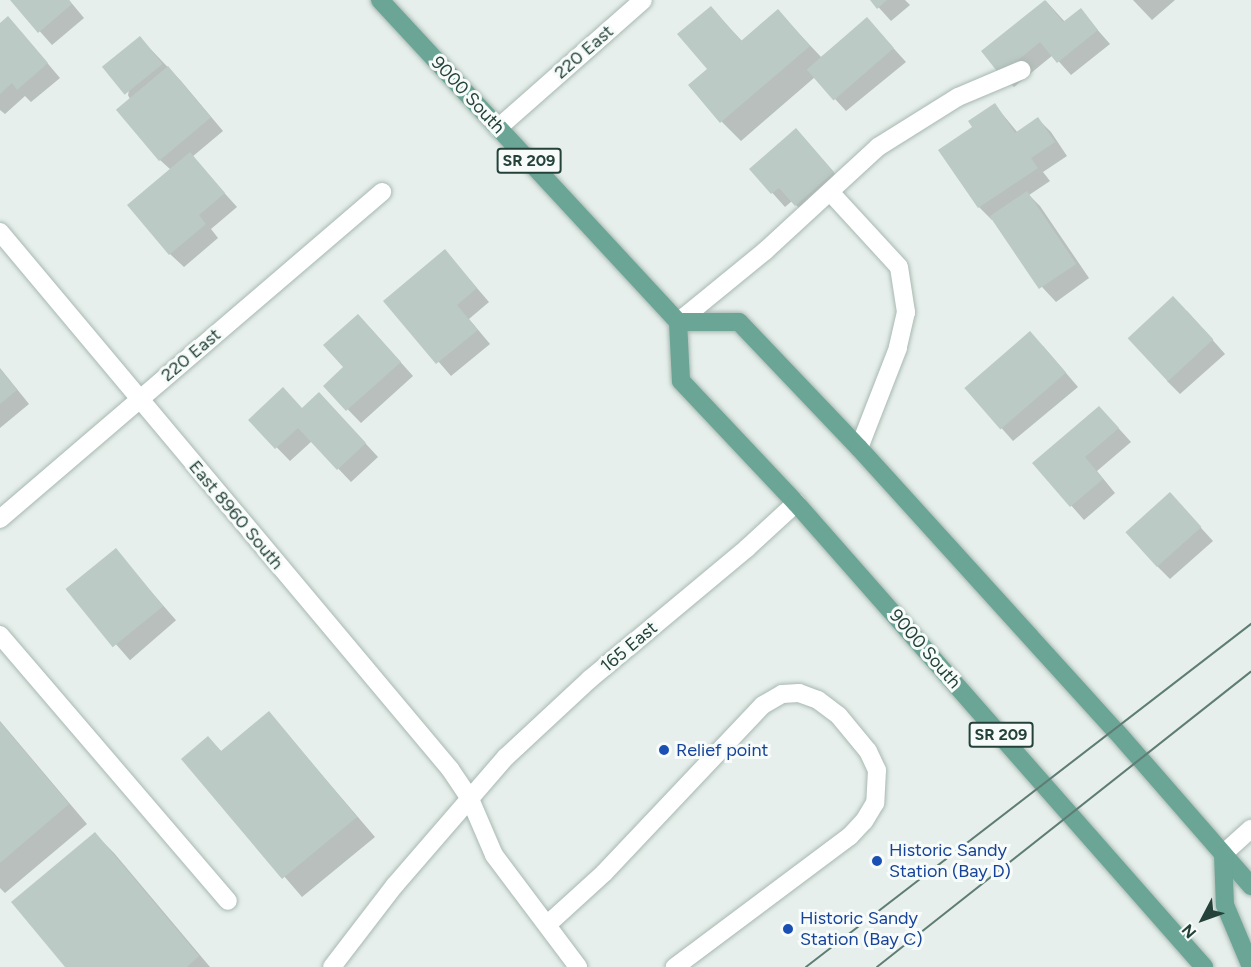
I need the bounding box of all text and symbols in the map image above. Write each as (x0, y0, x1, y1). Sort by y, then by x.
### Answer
street label: 220 East (550, 21, 618, 83)
street label: 9000 South (427, 52, 509, 138)
road number: SR 209 (496, 148, 562, 174)
street label: 220 East (157, 324, 225, 386)
street label: East 8960 South (184, 456, 288, 574)
street label: 9000 South (885, 605, 965, 693)
street label: 165 East (596, 617, 662, 677)
road number: SR 209 (968, 722, 1034, 748)
place label: Relief point (676, 739, 768, 761)
marker: Relief point (657, 743, 671, 757)
place label: Historic Sandy Station (Bay D) (889, 840, 1011, 882)
marker: Historic Sandy Station (Bay D) (870, 854, 884, 868)
north arrow (1173, 889, 1233, 949)
place label: Historic Sandy Station (Bay C) (800, 908, 923, 950)
text: N (1178, 920, 1200, 942)
marker: Historic Sandy Station (Bay C) (781, 922, 795, 936)

